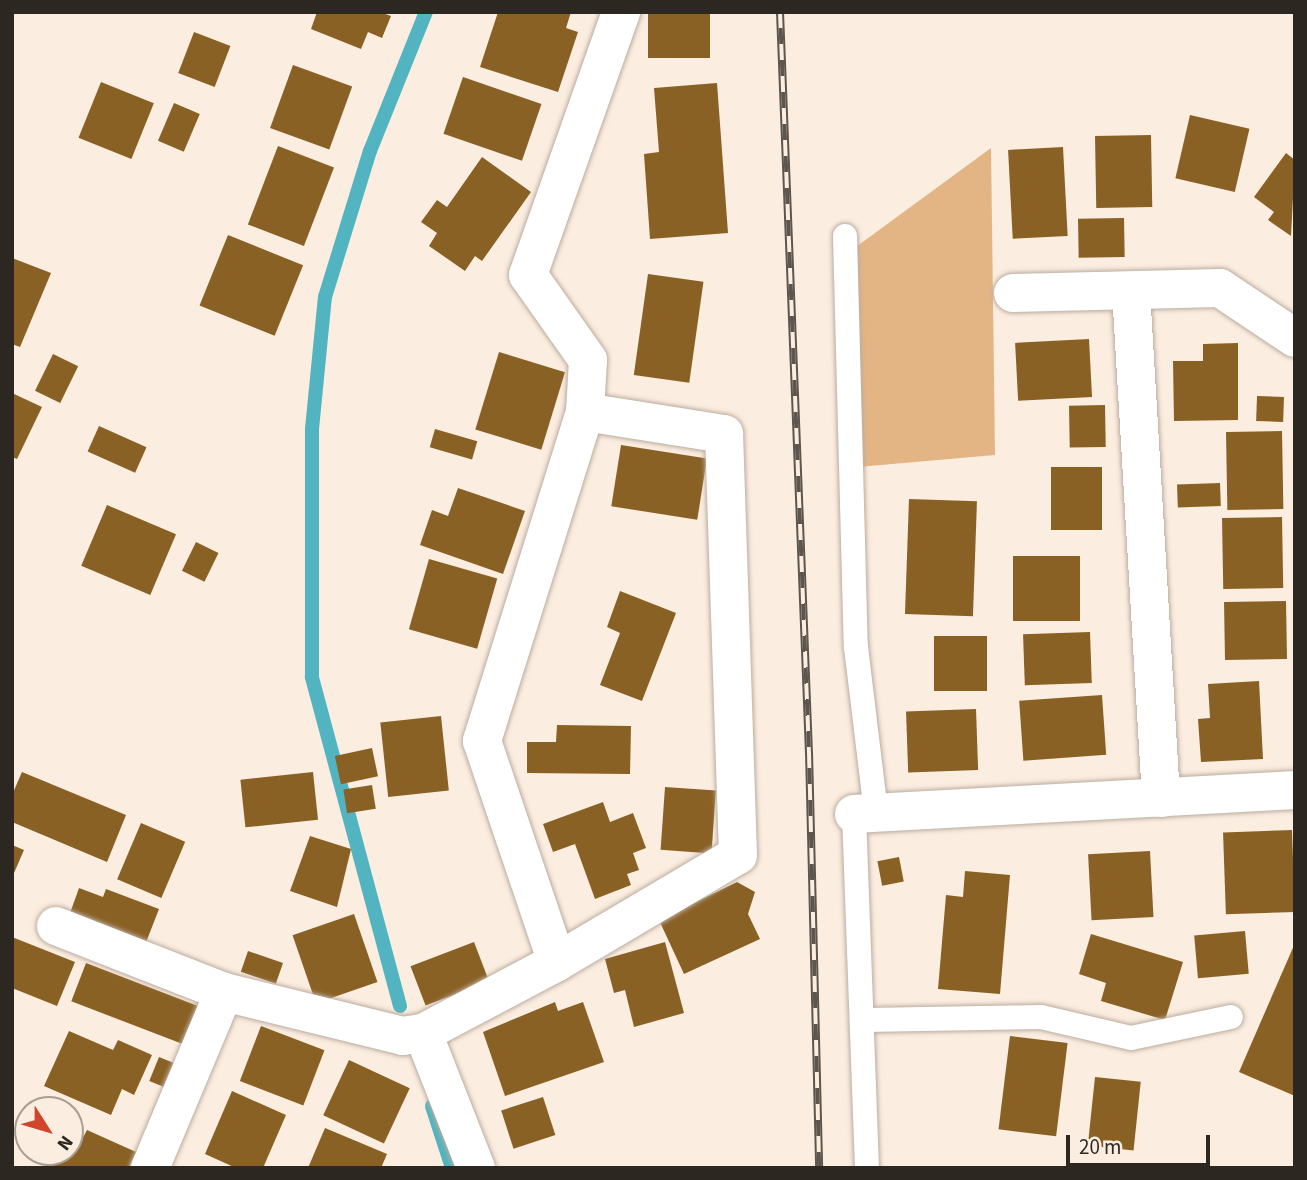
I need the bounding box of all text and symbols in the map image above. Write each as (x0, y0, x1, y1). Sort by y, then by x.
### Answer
north arrow (14, 1096, 84, 1166)
scale bar (1069, 1120, 1212, 1164)
text: N (50, 1130, 79, 1156)
text: 20 m (1079, 1132, 1121, 1162)

